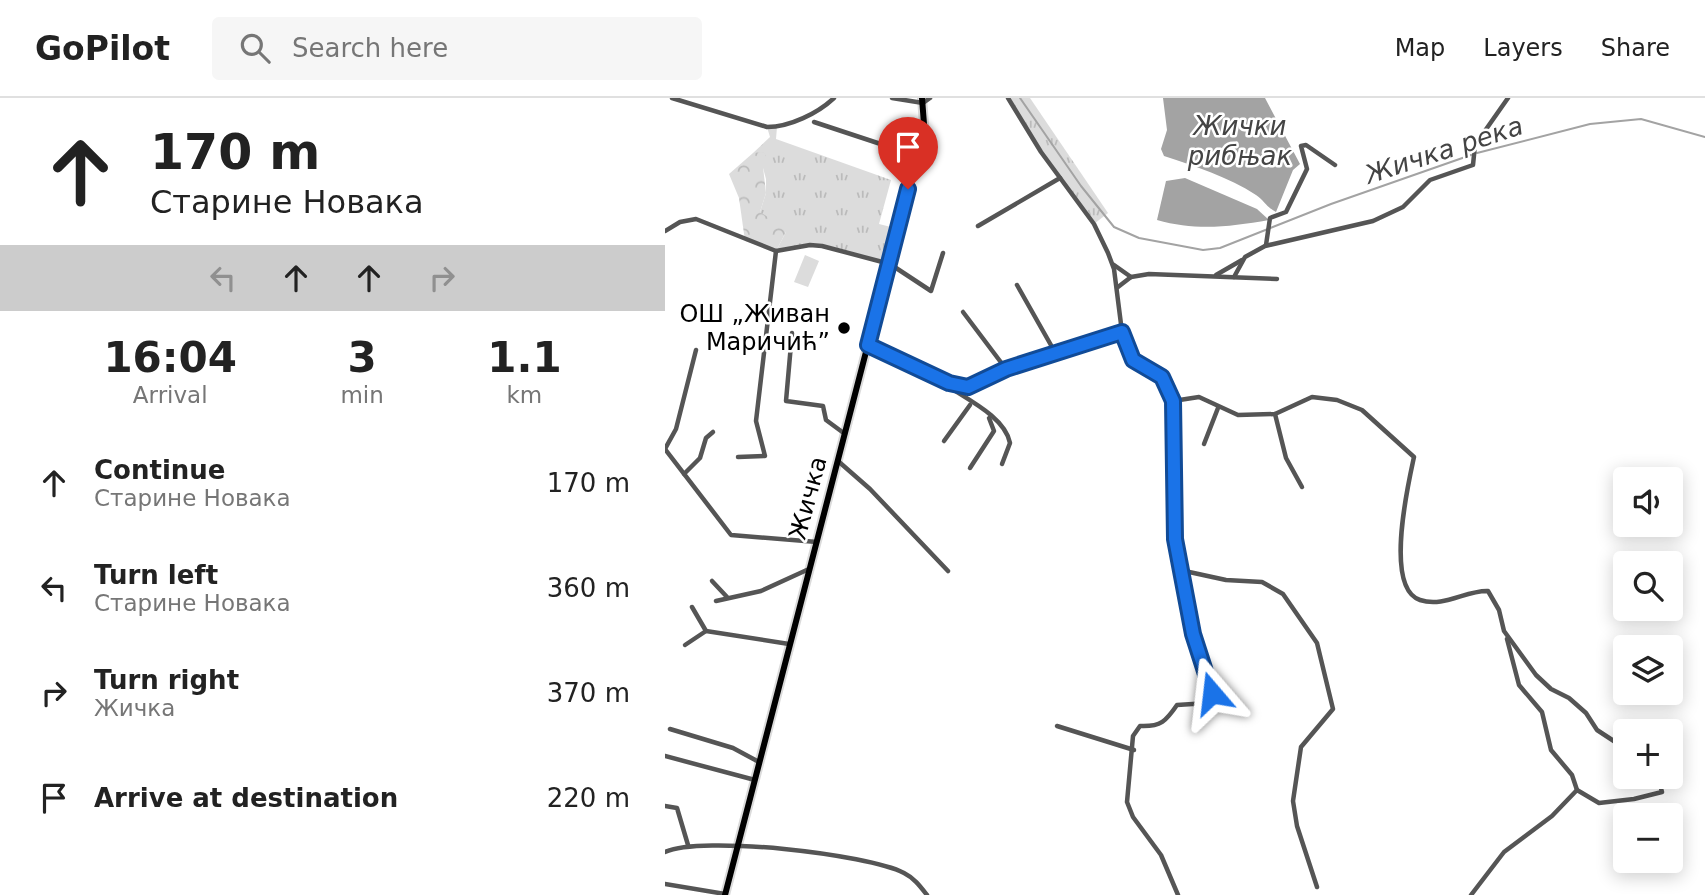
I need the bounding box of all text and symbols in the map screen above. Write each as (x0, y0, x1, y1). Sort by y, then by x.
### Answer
search box (212, 17, 702, 80)
text: GoPilot (35, 29, 170, 68)
icon: search (236, 29, 274, 67)
text: Search here (292, 33, 448, 63)
text: Map (1395, 34, 1445, 62)
text: Layers (1483, 34, 1563, 62)
text: Share (1601, 34, 1670, 62)
water label: Жичка река (1359, 110, 1527, 190)
water label: Жички рибњак (1187, 111, 1293, 171)
pin (878, 117, 938, 189)
text: 170 m (150, 124, 320, 181)
icon: ahead (35, 126, 126, 217)
icon: arrive (889, 128, 927, 166)
text: Старине Новака (150, 183, 424, 221)
icon: left (204, 259, 242, 297)
icon: ahead (277, 259, 315, 297)
icon: ahead (350, 259, 388, 297)
icon: right (423, 259, 461, 297)
place label: ОШ „Живан Маричић” (679, 300, 830, 356)
marker: ОШ „Живан Маричић” (836, 320, 852, 336)
text: 16:04 (103, 333, 237, 382)
text: 3 (348, 333, 377, 382)
text: 1.1 (487, 333, 562, 382)
text: Arrival (133, 382, 208, 408)
text: min (340, 382, 384, 408)
text: km (507, 382, 542, 408)
street label: Жичка (783, 453, 833, 543)
text: Continue (94, 455, 225, 485)
icon: ahead (35, 464, 73, 502)
map controls (1613, 467, 1683, 873)
button: sound (1613, 467, 1683, 537)
text: 170 m (547, 468, 630, 498)
text: Старине Новака (94, 485, 291, 511)
button: search (1613, 551, 1683, 621)
text: Turn left (94, 560, 218, 590)
icon: left (35, 569, 73, 607)
text: 360 m (547, 573, 630, 603)
text: Старине Новака (94, 590, 291, 616)
button: layers (1613, 635, 1683, 705)
position arrow (1175, 656, 1249, 730)
text: Turn right (94, 665, 239, 695)
icon: right (35, 674, 73, 712)
text: 370 m (547, 678, 630, 708)
text: Жичка (94, 695, 175, 721)
button: + (1613, 719, 1683, 789)
icon: arrive (35, 779, 73, 817)
text: Arrive at destination (94, 783, 398, 813)
text: 220 m (547, 783, 630, 813)
button: − (1613, 803, 1683, 873)

